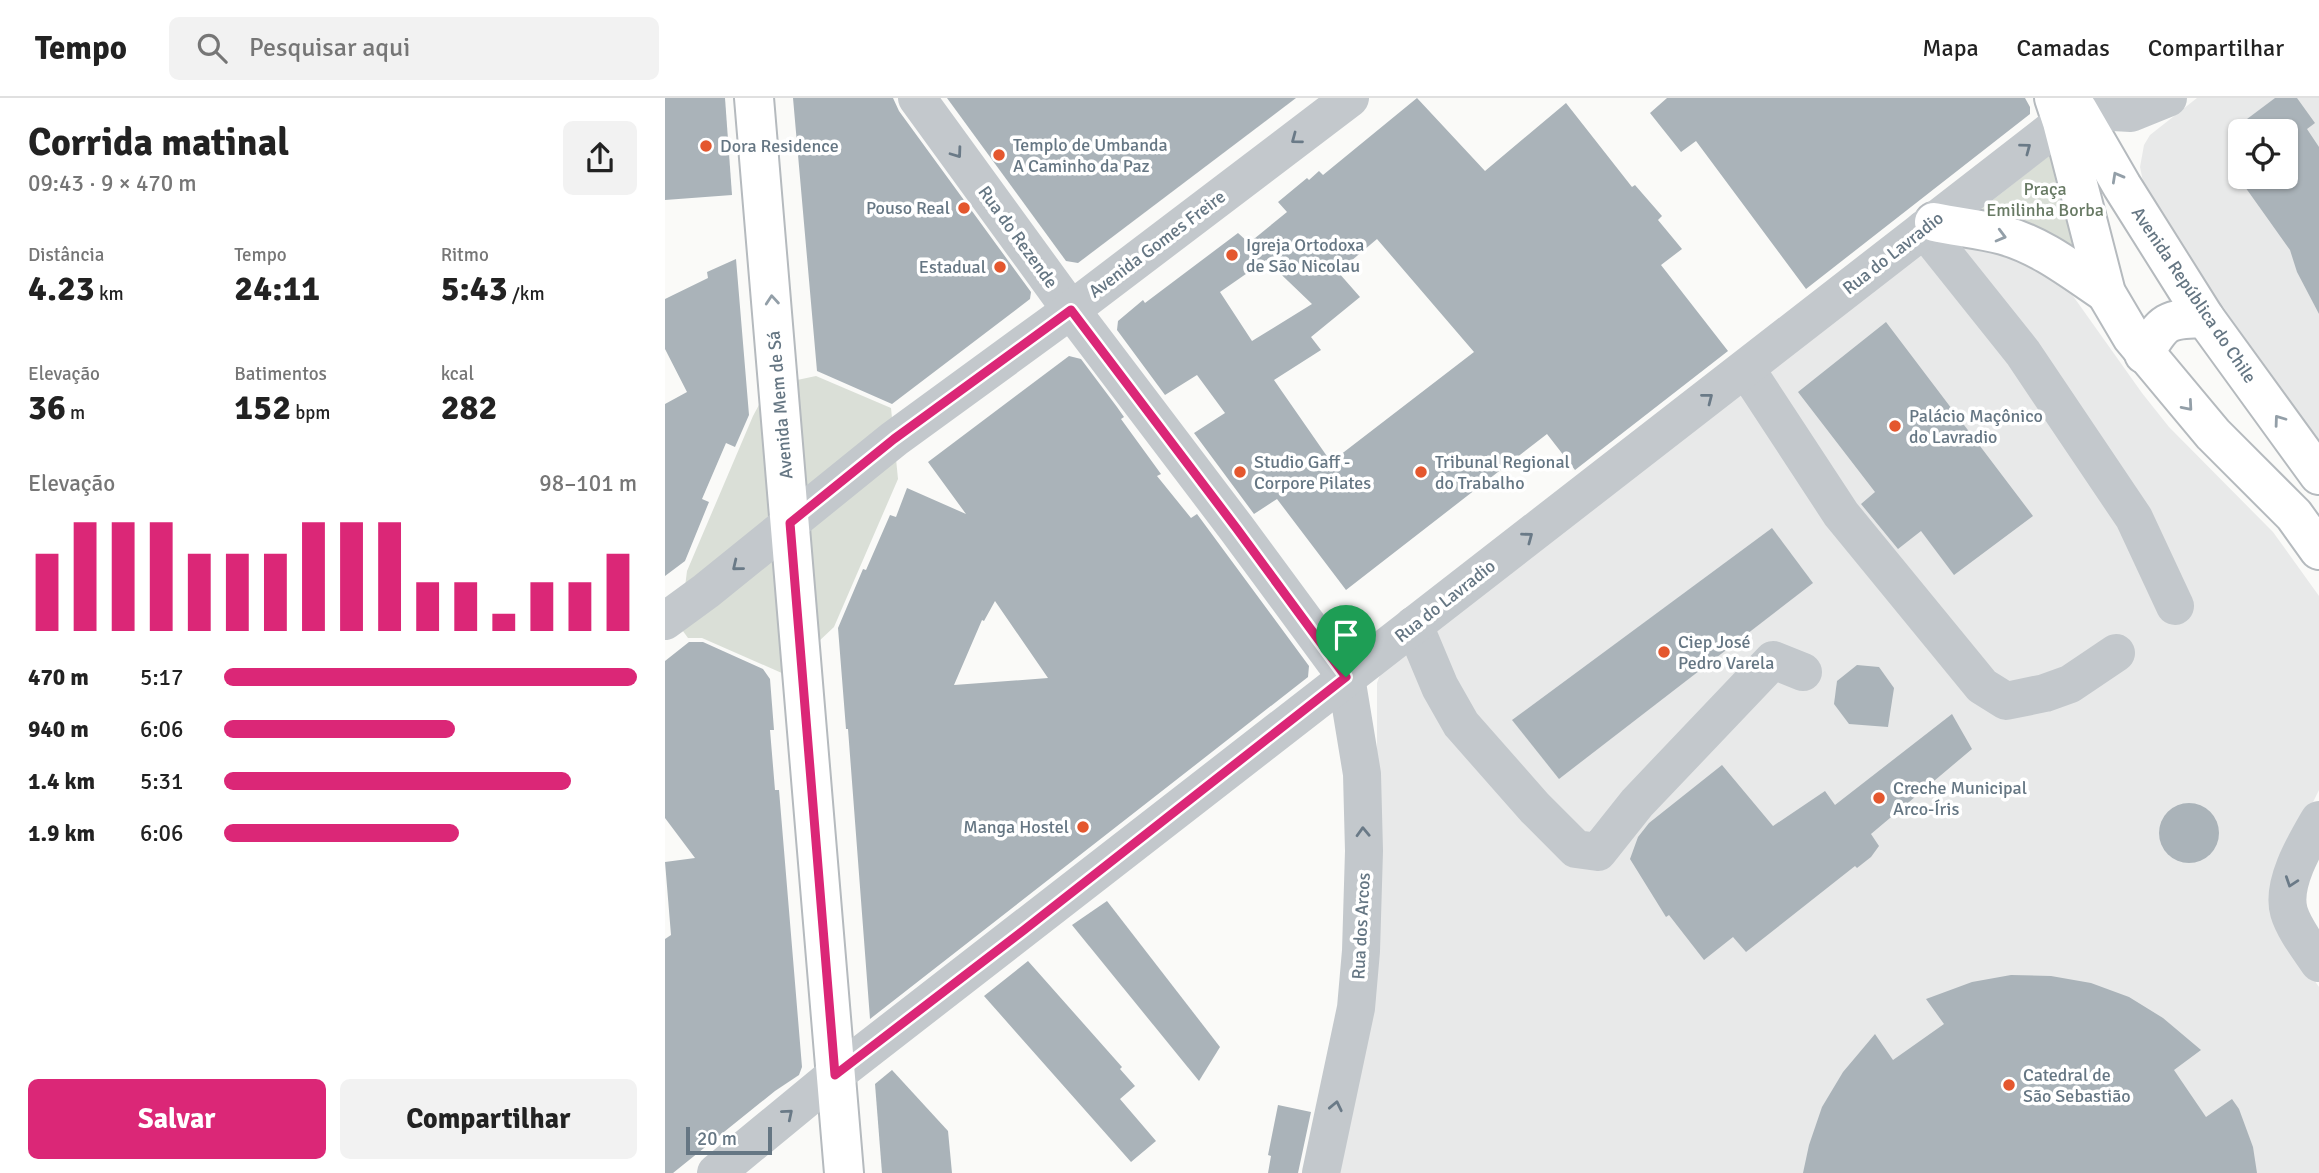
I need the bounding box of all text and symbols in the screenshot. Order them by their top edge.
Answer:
search box [169,17,659,80]
text: Tempo [35,28,127,69]
icon: search [193,29,231,67]
text: Pesquisar aqui [249,32,410,64]
text: Mapa [1922,33,1979,63]
text: Camadas [2017,33,2110,63]
text: Compartilhar [2148,33,2284,63]
text: Corrida matinal [28,119,289,166]
map controls [2228,119,2298,189]
button: locate [2228,119,2298,189]
button: share [563,121,637,195]
one-way arrow [1291,131,1303,144]
place label: Templo de Umbanda A Caminho da Paz [1013,134,1168,177]
place label: Dora Residence [720,135,839,157]
marker: Dora Residence [698,138,714,154]
one-way arrow [2018,144,2031,157]
one-way arrow [949,145,961,158]
marker: Templo de Umbanda A Caminho da Paz [991,147,1007,163]
text: 09:43 · 9 × 470 m [28,169,197,198]
one-way arrow [2112,172,2125,184]
park label: Praça Emilinha Borba [1986,178,2104,221]
street label: Rua do Rezende [974,182,1062,292]
street label: Avenida Gomes Freire [1084,185,1230,303]
place label: Pouso Real [866,197,950,219]
marker: Pouso Real [956,200,972,216]
street label: Avenida República do Chile [2127,203,2261,387]
street label: Rua do Lavradio [1838,207,1948,299]
one-way arrow [1995,228,2007,242]
place label: Igreja Ortodoxa de São Nicolau [1246,234,1364,277]
text: Distância [28,243,104,267]
text: Tempo [234,243,287,267]
text: Ritmo [441,243,489,267]
marker: Igreja Ortodoxa de São Nicolau [1224,247,1240,263]
place label: Estadual [919,256,986,278]
marker: Estadual [992,259,1008,275]
text: 4.23 [28,267,95,310]
text: 24:11 [234,267,320,310]
text: 5:43 [441,267,508,310]
text: km [95,282,124,306]
text: /km [508,282,545,306]
one-way arrow [765,295,780,306]
street label: Avenida Mem de Sá [763,330,797,480]
text: Elevação [28,362,100,386]
text: Batimentos [234,362,327,386]
text: kcal [441,362,474,386]
text: 36 [28,386,66,429]
text: 152 [234,386,291,429]
text: 282 [441,386,497,429]
one-way arrow [1700,394,1713,407]
one-way arrow [2180,397,2192,410]
text: m [66,401,85,425]
text: bpm [291,401,330,425]
place label: Palácio Maçônico do Lavradio [1909,405,2043,448]
one-way arrow [2275,415,2287,428]
marker: Palácio Maçônico do Lavradio [1887,418,1903,434]
place label: Studio Gaff - Corpore Pilates [1254,451,1371,494]
place label: Tribunal Regional do Trabalho [1435,451,1570,494]
marker: Studio Gaff - Corpore Pilates [1232,464,1248,480]
marker: Tribunal Regional do Trabalho [1413,464,1429,480]
text: Elevação [28,469,115,498]
text: 98–101 m [539,469,637,498]
one-way arrow [1520,532,1533,545]
street label: Rua do Lavradio [1390,555,1500,647]
one-way arrow [732,557,744,570]
pin [1316,605,1376,677]
icon: arrive [1327,616,1365,654]
place label: Ciep José Pedro Varela [1678,631,1774,674]
marker: Ciep José Pedro Varela [1656,644,1672,660]
text: 470 m [28,663,89,692]
text: 5:17 [140,663,183,692]
text: 940 m [28,715,89,744]
text: 6:06 [140,715,183,744]
text: 1.4 km [28,767,95,796]
text: 5:31 [140,767,183,796]
place label: Creche Municipal Arco-Íris [1893,777,2027,820]
marker: Creche Municipal Arco-Íris [1871,790,1887,806]
place label: Manga Hostel [963,816,1069,838]
text: 1.9 km [28,819,95,848]
text: 6:06 [140,819,183,848]
marker: Manga Hostel [1075,819,1091,835]
one-way arrow [1356,827,1371,838]
street label: Rua dos Arcos [1347,872,1375,980]
one-way arrow [2285,876,2299,888]
place label: Catedral de São Sebastião [2023,1064,2131,1107]
marker: Catedral de São Sebastião [2001,1077,2017,1093]
button: Salvar [28,1079,326,1159]
button: Compartilhar [340,1079,637,1159]
one-way arrow [1327,1100,1342,1112]
one-way arrow [780,1110,793,1122]
scale bar [686,1124,772,1156]
text: 20 m [697,1127,737,1151]

